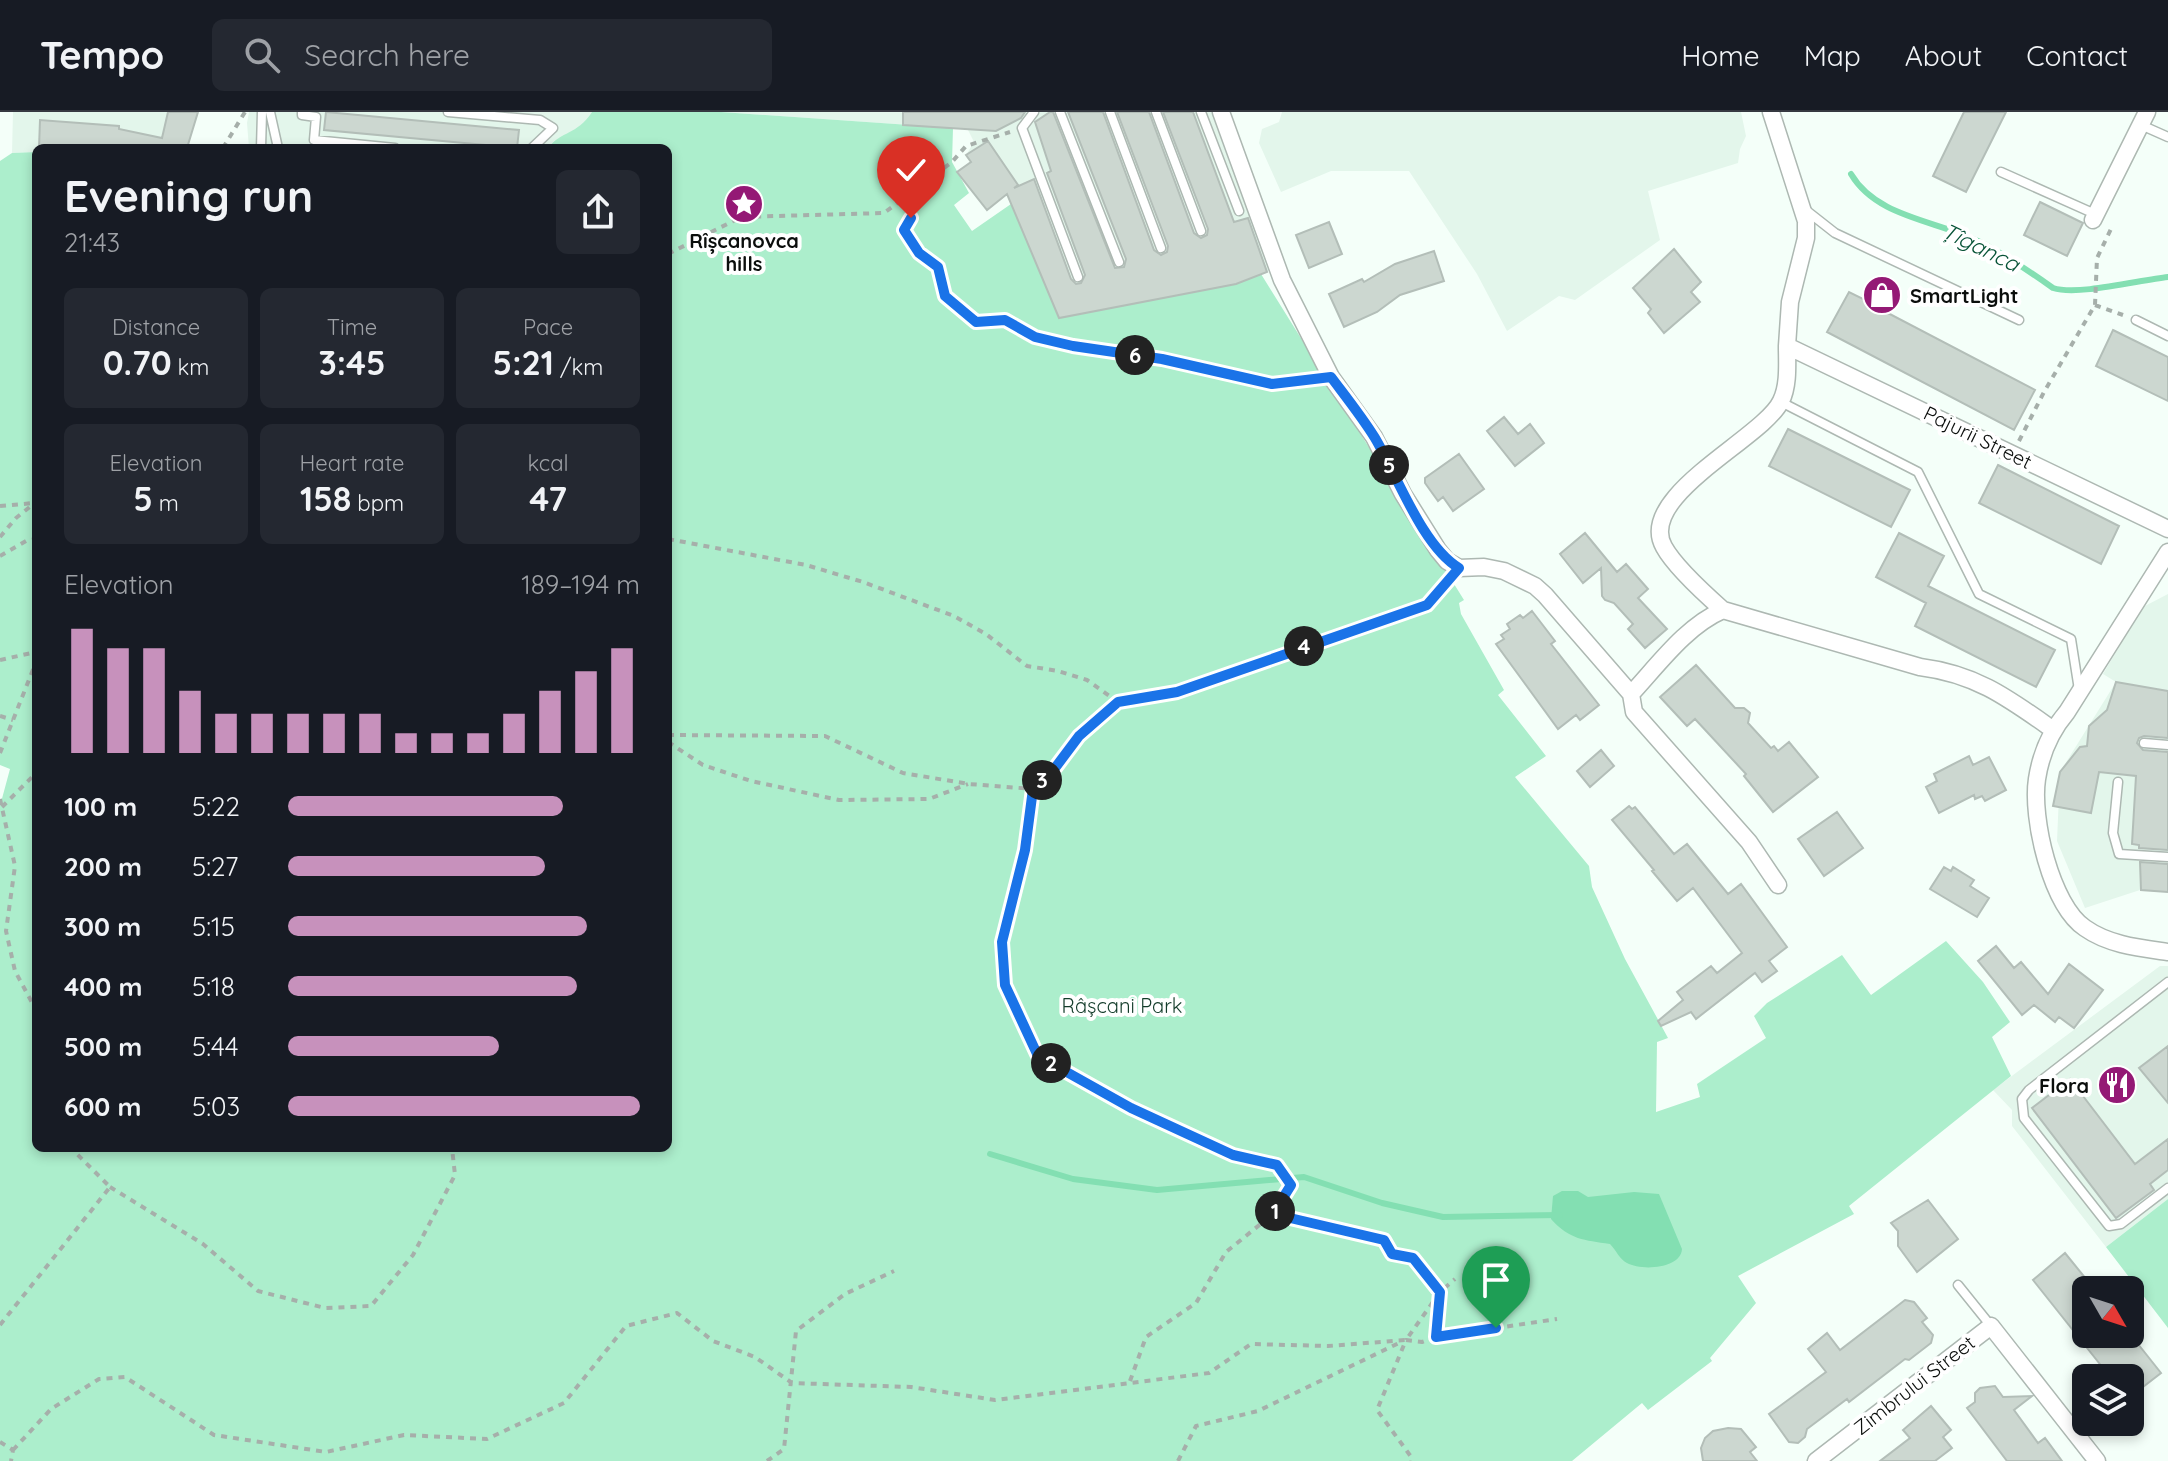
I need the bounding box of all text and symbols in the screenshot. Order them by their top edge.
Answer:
search box [212,19,772,91]
text: Tempo [40,31,164,79]
icon: search [240,33,284,77]
text: Search here [304,36,470,74]
text: Home [1681,38,1760,73]
text: Map [1804,38,1861,73]
text: About [1905,38,1982,73]
text: Contact [2026,38,2128,73]
pin [877,136,945,218]
icon: check [889,148,933,192]
text: Evening run [64,168,313,223]
button: share [556,170,640,254]
place icon: Rîșcanovca hills [723,183,765,225]
water label: Țîganca [1938,216,2026,278]
text: 21:43 [64,226,120,259]
place label: Rîșcanovca hills [689,228,799,276]
shop icon: SmartLight [1861,274,1903,316]
place label: SmartLight [1910,283,2018,308]
text: Distance [112,313,200,341]
text: Time [327,313,377,341]
text: Pace [523,313,573,341]
pin: 6 [1115,335,1155,375]
text: 0.70 [103,341,172,384]
text: 3:45 [318,341,386,384]
text: 5:21 [493,341,554,384]
text: 6 [1129,341,1141,369]
text: km [172,353,209,381]
text: /km [554,353,603,381]
street label: Pajurii Street [1920,400,2036,474]
pin: 5 [1369,445,1409,485]
text: Elevation [110,449,202,477]
text: Heart rate [300,449,404,477]
text: kcal [527,449,569,477]
text: 5 [1383,451,1395,479]
text: 5 [133,477,153,520]
text: 158 [300,477,351,520]
text: 47 [529,477,567,520]
text: m [153,489,179,517]
text: bpm [351,489,404,517]
text: Elevation [64,568,174,601]
text: 189–194 m [521,568,640,601]
pin: 4 [1284,626,1324,666]
text: 4 [1298,632,1310,660]
pin: 3 [1022,760,1062,800]
text: 3 [1036,766,1048,794]
text: 100 m [64,790,137,823]
text: 5:22 [192,790,240,823]
text: 200 m [64,850,142,883]
text: 5:27 [192,850,238,883]
text: 300 m [64,910,141,943]
text: 5:15 [192,910,235,943]
text: 400 m [64,970,142,1003]
text: 5:18 [192,970,235,1003]
park label: Râșcani Park [1061,993,1183,1018]
text: 500 m [64,1030,142,1063]
text: 5:44 [192,1030,238,1063]
pin: 2 [1031,1043,1071,1083]
text: 2 [1045,1049,1057,1077]
restaurant icon: Flora [2096,1064,2138,1106]
place label: Flora [2039,1073,2089,1098]
text: 600 m [64,1090,142,1123]
text: 5:03 [192,1090,240,1123]
pin: 1 [1255,1191,1295,1231]
text: 1 [1271,1197,1279,1225]
pin [1462,1246,1530,1328]
icon: arrive [1474,1258,1518,1302]
north arrow [2072,1276,2144,1348]
map controls [2072,1276,2144,1436]
street label: Zimbrului Street [1848,1330,1980,1440]
button: layers [2072,1364,2144,1436]

